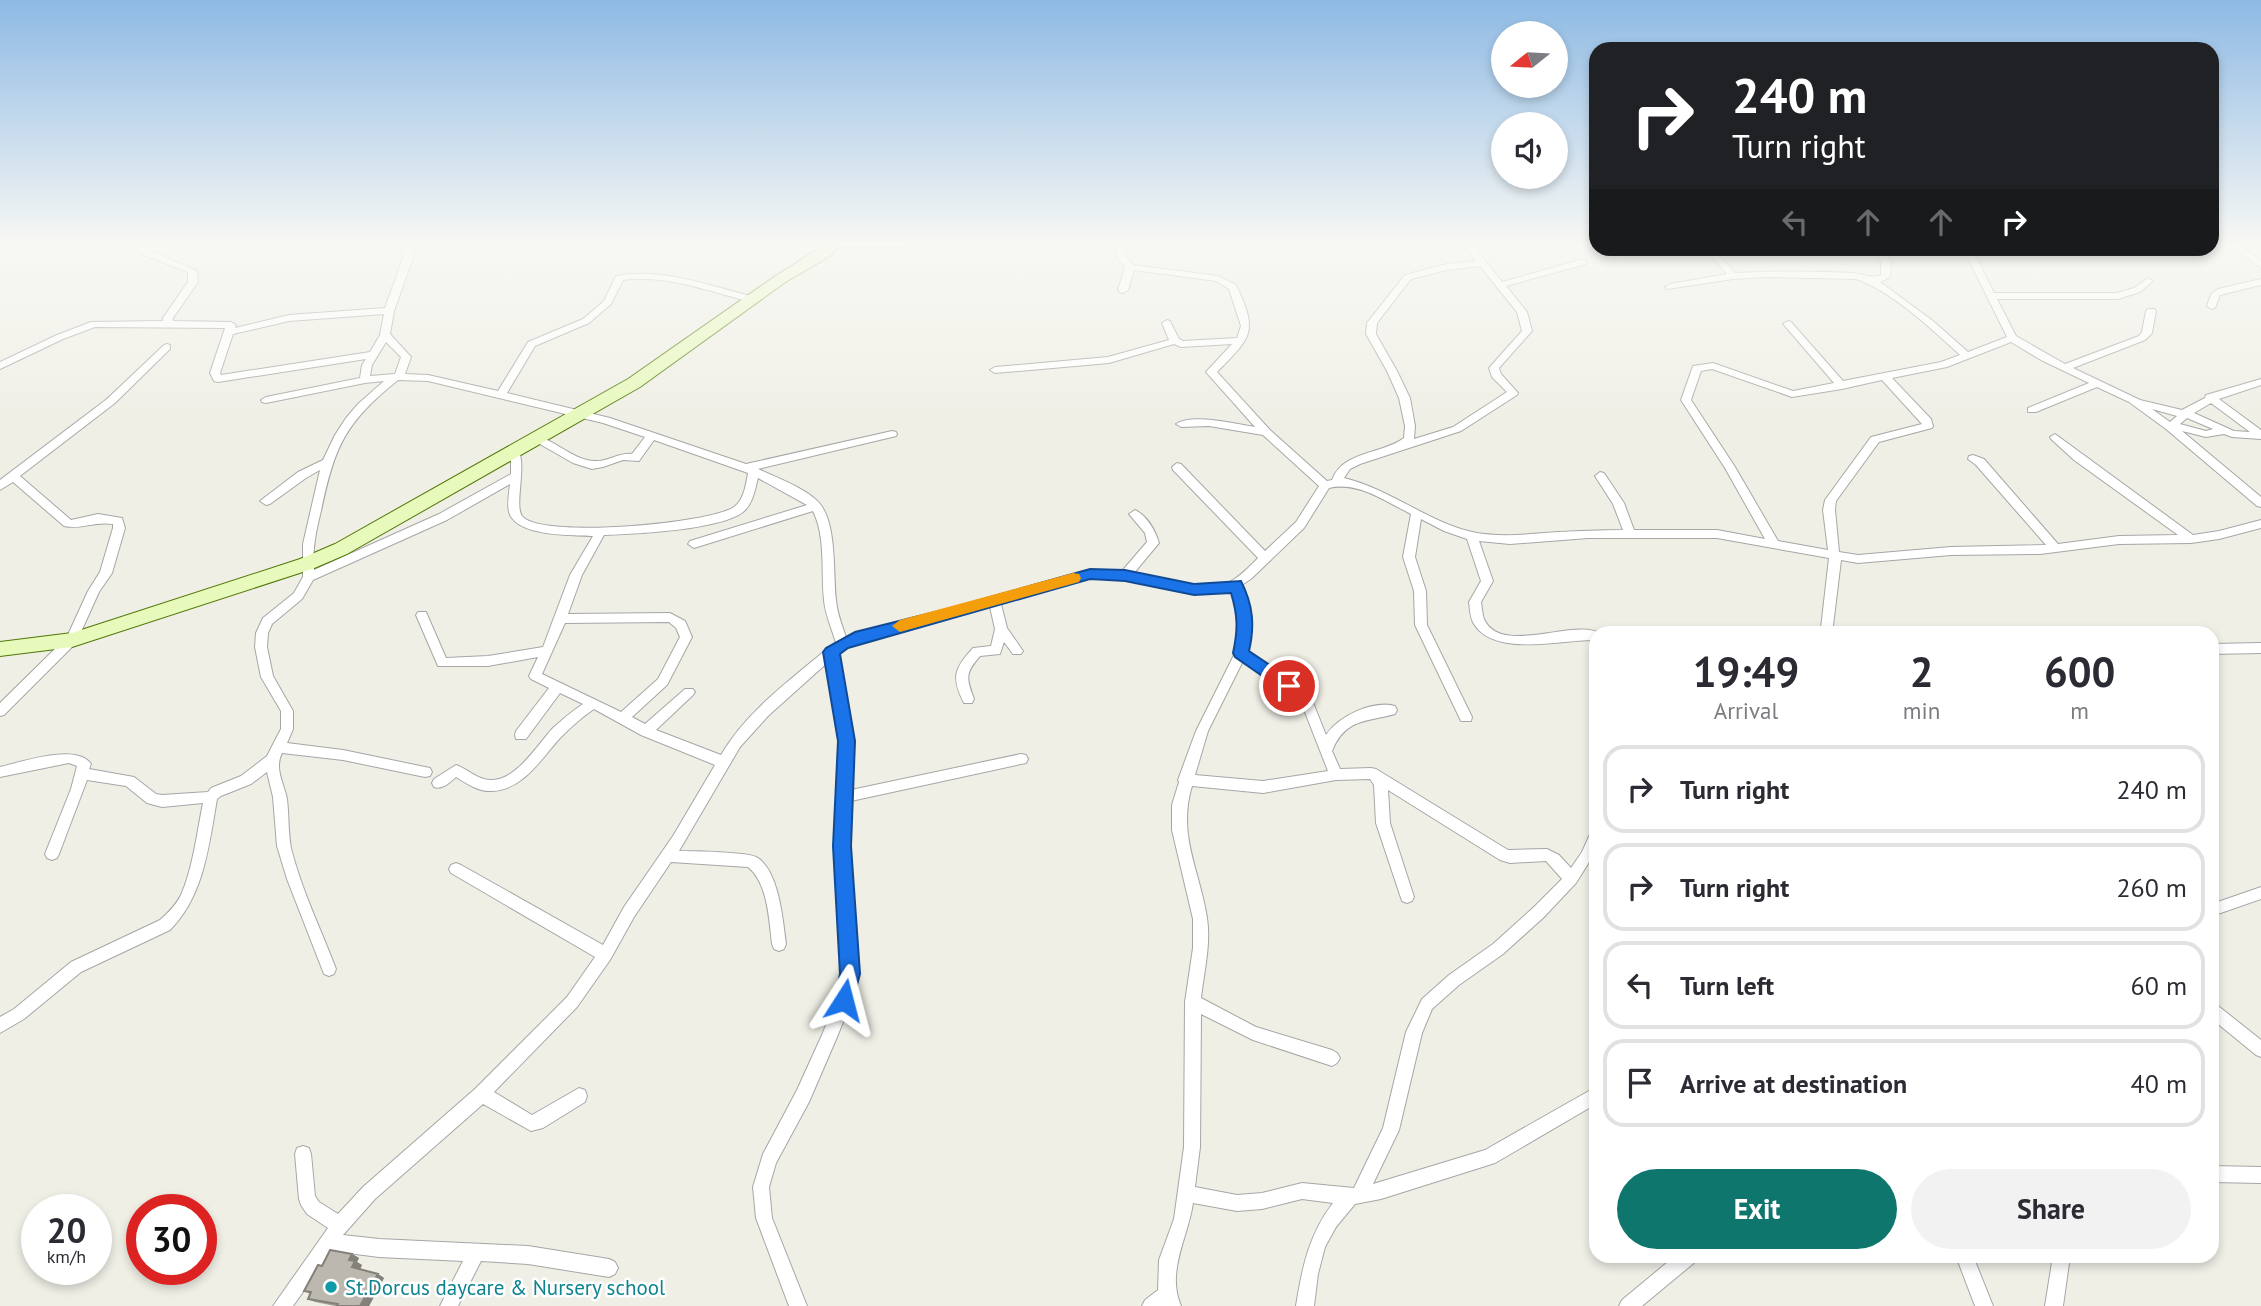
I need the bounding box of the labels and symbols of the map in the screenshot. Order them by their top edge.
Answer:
north arrow [1491,21,1568,98]
pin [1259,656,1319,716]
position arrow [807,963,881,1037]
speed limit sign: 30 [126,1194,217,1285]
place label: St.Dorcus daycare & Nursery school [345,1274,665,1301]
marker: St.Dorcus daycare & Nursery school [323,1279,339,1295]

